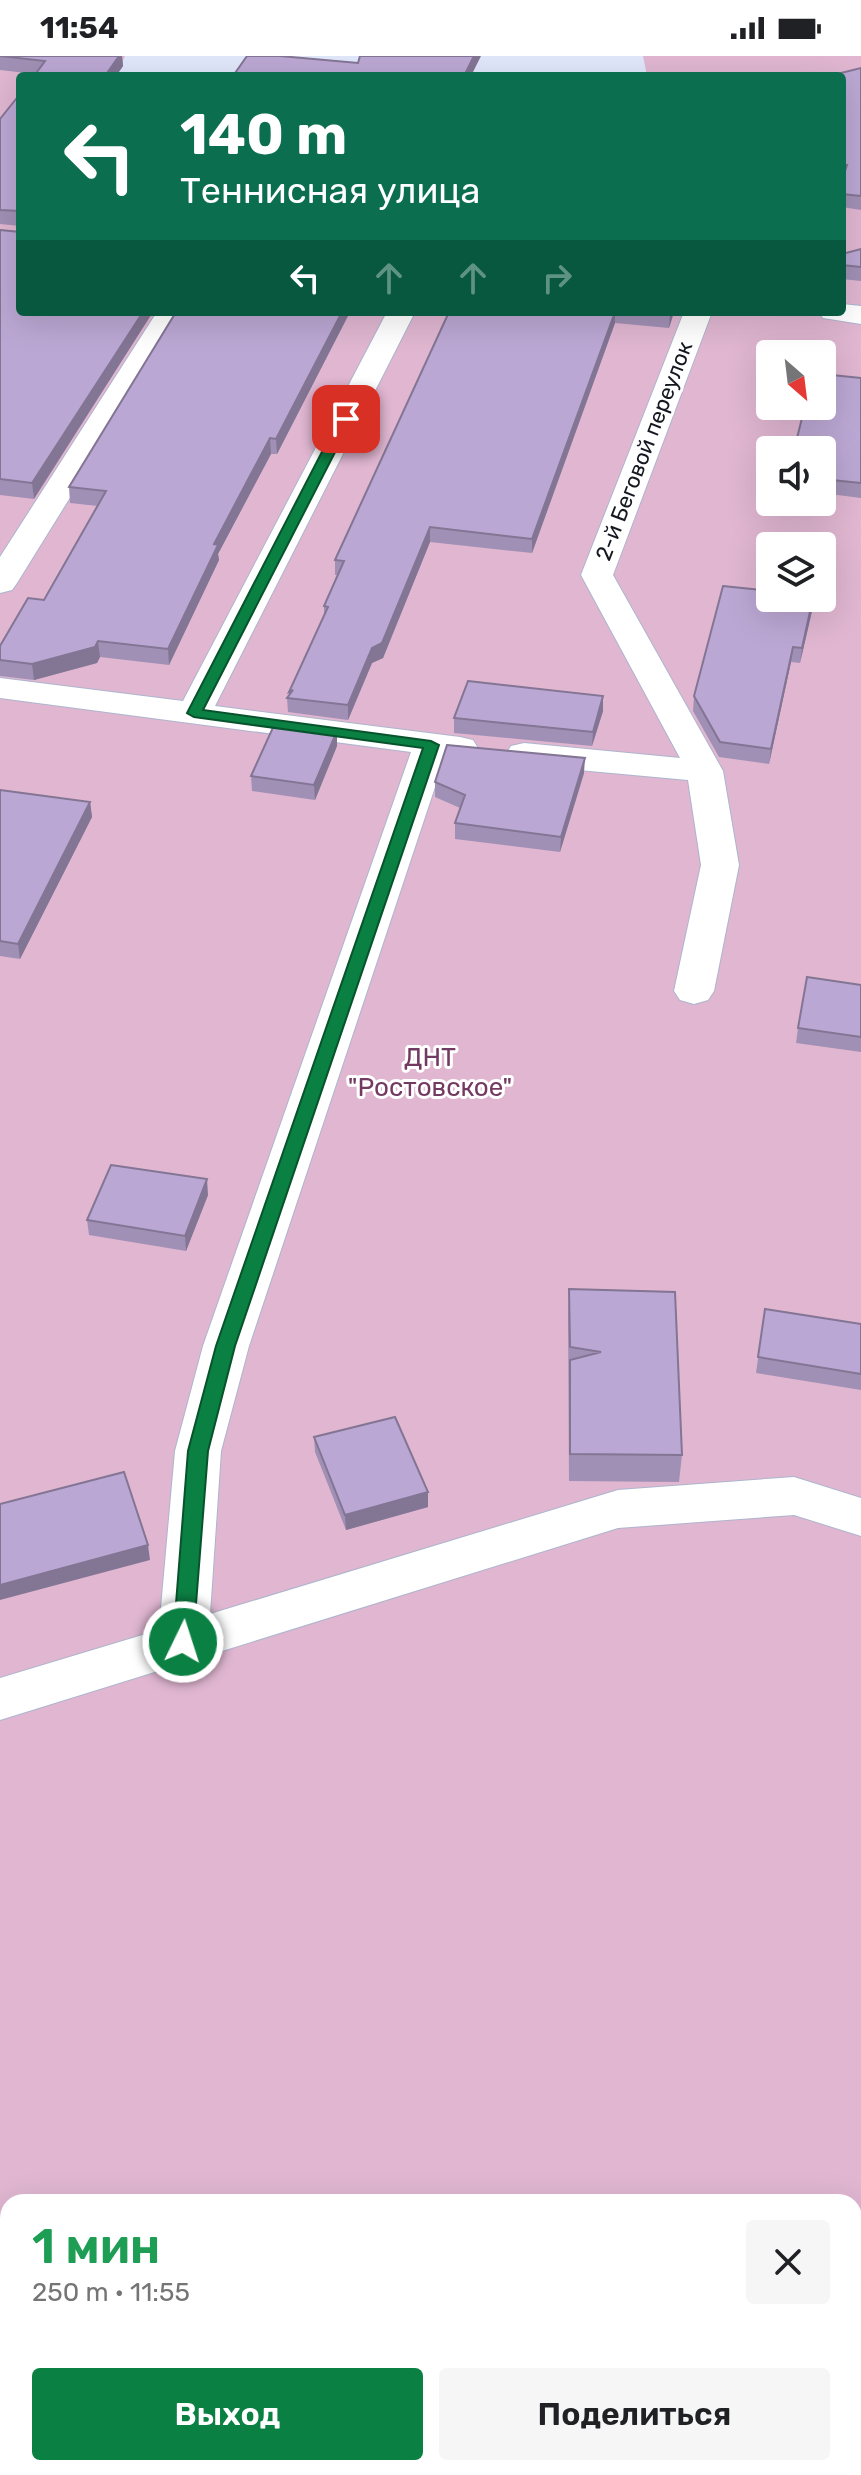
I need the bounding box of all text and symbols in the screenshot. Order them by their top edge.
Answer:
text: 11:54 [40,10,118,46]
text: 140 m [180,102,347,168]
icon: left [48,104,152,208]
text: Теннисная улица [180,169,480,212]
icon: left [283,256,327,300]
icon: ahead [367,256,411,300]
icon: ahead [451,256,495,300]
icon: right [535,256,579,300]
street label: 2-й Беговой переулок [590,337,698,564]
north arrow [756,340,836,420]
map controls [756,340,836,612]
pin [312,385,380,453]
icon: arrive [324,397,368,441]
button: sound [756,436,836,516]
button: layers [756,532,836,612]
park label: ДНТ "Ростовское" [348,1042,512,1103]
position arrow [141,1600,225,1684]
text: 1 мин [32,2218,160,2275]
button: close [746,2220,830,2304]
text: 250 m · 11:55 [32,2277,190,2308]
button: Выход [32,2368,423,2460]
button: Поделиться [439,2368,830,2460]

